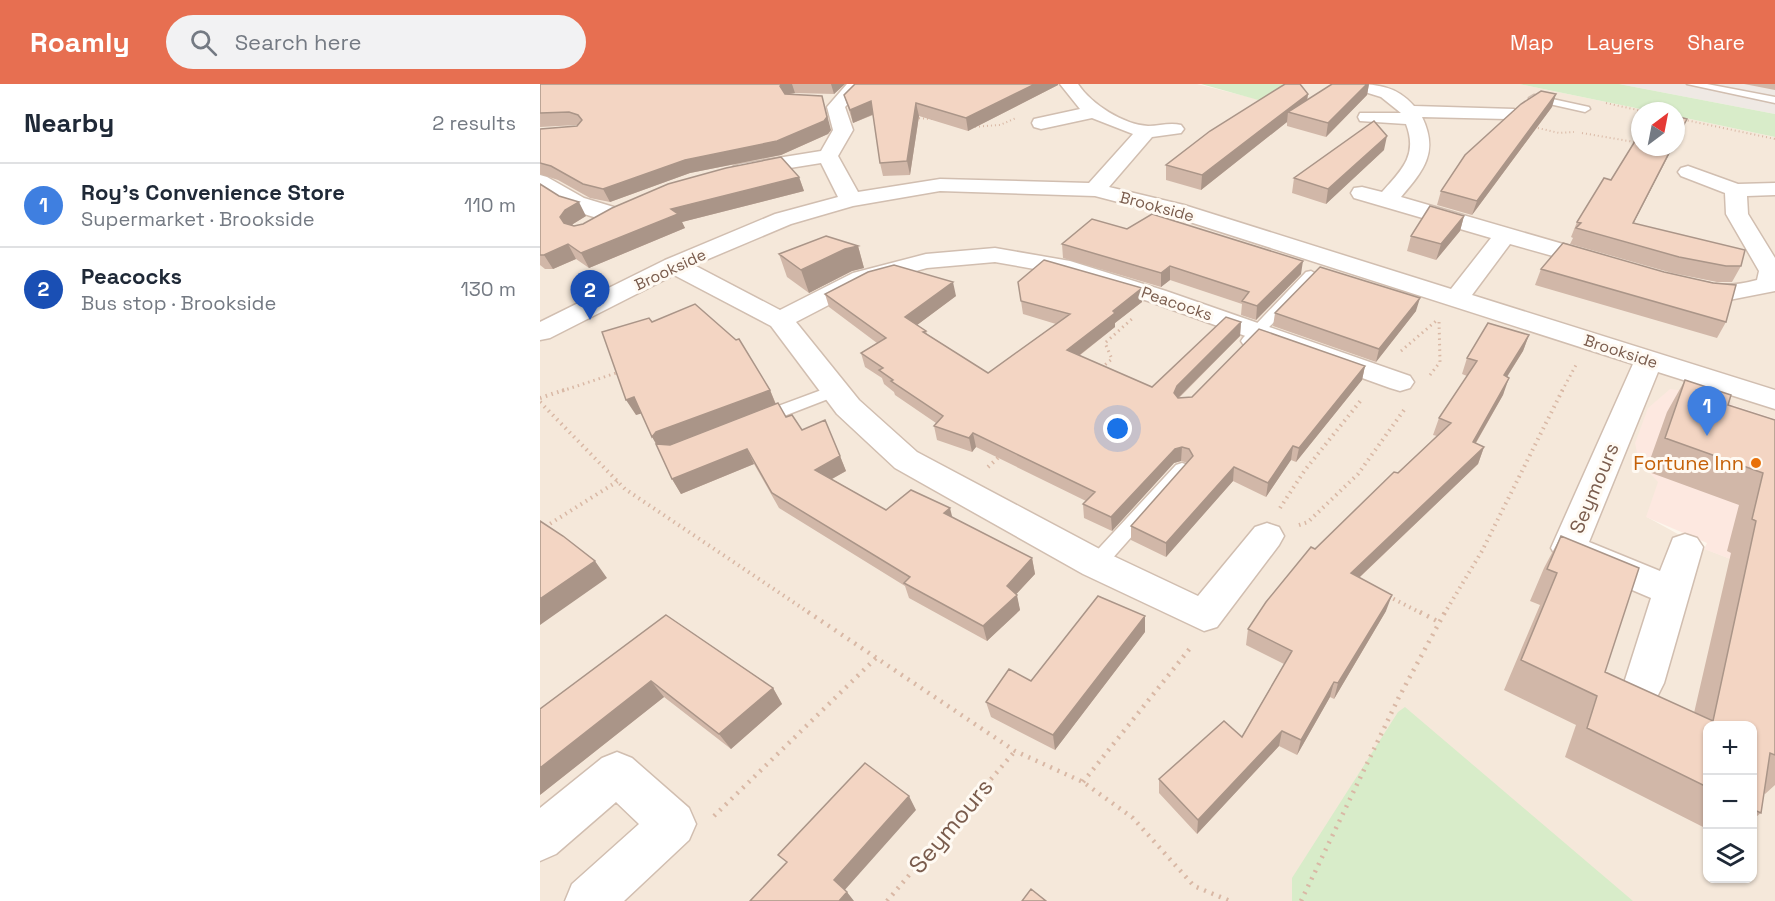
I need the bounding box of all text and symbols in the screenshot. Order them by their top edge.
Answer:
search box [166,15,586,69]
text: Roamly [30,24,130,60]
icon: search [187,26,220,59]
text: Search here [235,28,361,56]
text: Map [1510,29,1554,56]
text: Layers [1587,29,1654,56]
text: Share [1687,29,1745,56]
north arrow [1631,102,1685,156]
text: Nearby [24,106,114,140]
text: 2 results [432,110,516,136]
text: Roy's Convenience Store [81,178,345,206]
street label: Brookside [1117,186,1197,227]
text: 1 [39,192,48,218]
text: 110 m [464,192,516,218]
text: Supermarket · Brookside [81,206,315,232]
street label: Brookside [631,244,709,295]
text: Peacocks [81,262,182,290]
pin: 2 [571,270,610,320]
text: 2 [38,276,49,302]
text: 130 m [460,276,516,302]
street label: Peacocks [1139,282,1215,325]
text: Bus stop · Brookside [81,290,276,316]
street label: Brookside [1581,330,1661,373]
pin: 1 [1688,386,1726,436]
your location [1103,414,1132,443]
street label: Seymours [1563,439,1625,537]
place label: Fortune Inn [1633,450,1744,476]
marker: Fortune Inn [1749,456,1763,470]
map controls [1703,721,1757,883]
button: + [1703,721,1757,775]
street label: Seymours [902,772,1000,880]
button: − [1703,775,1757,829]
button: layers [1703,829,1757,883]

